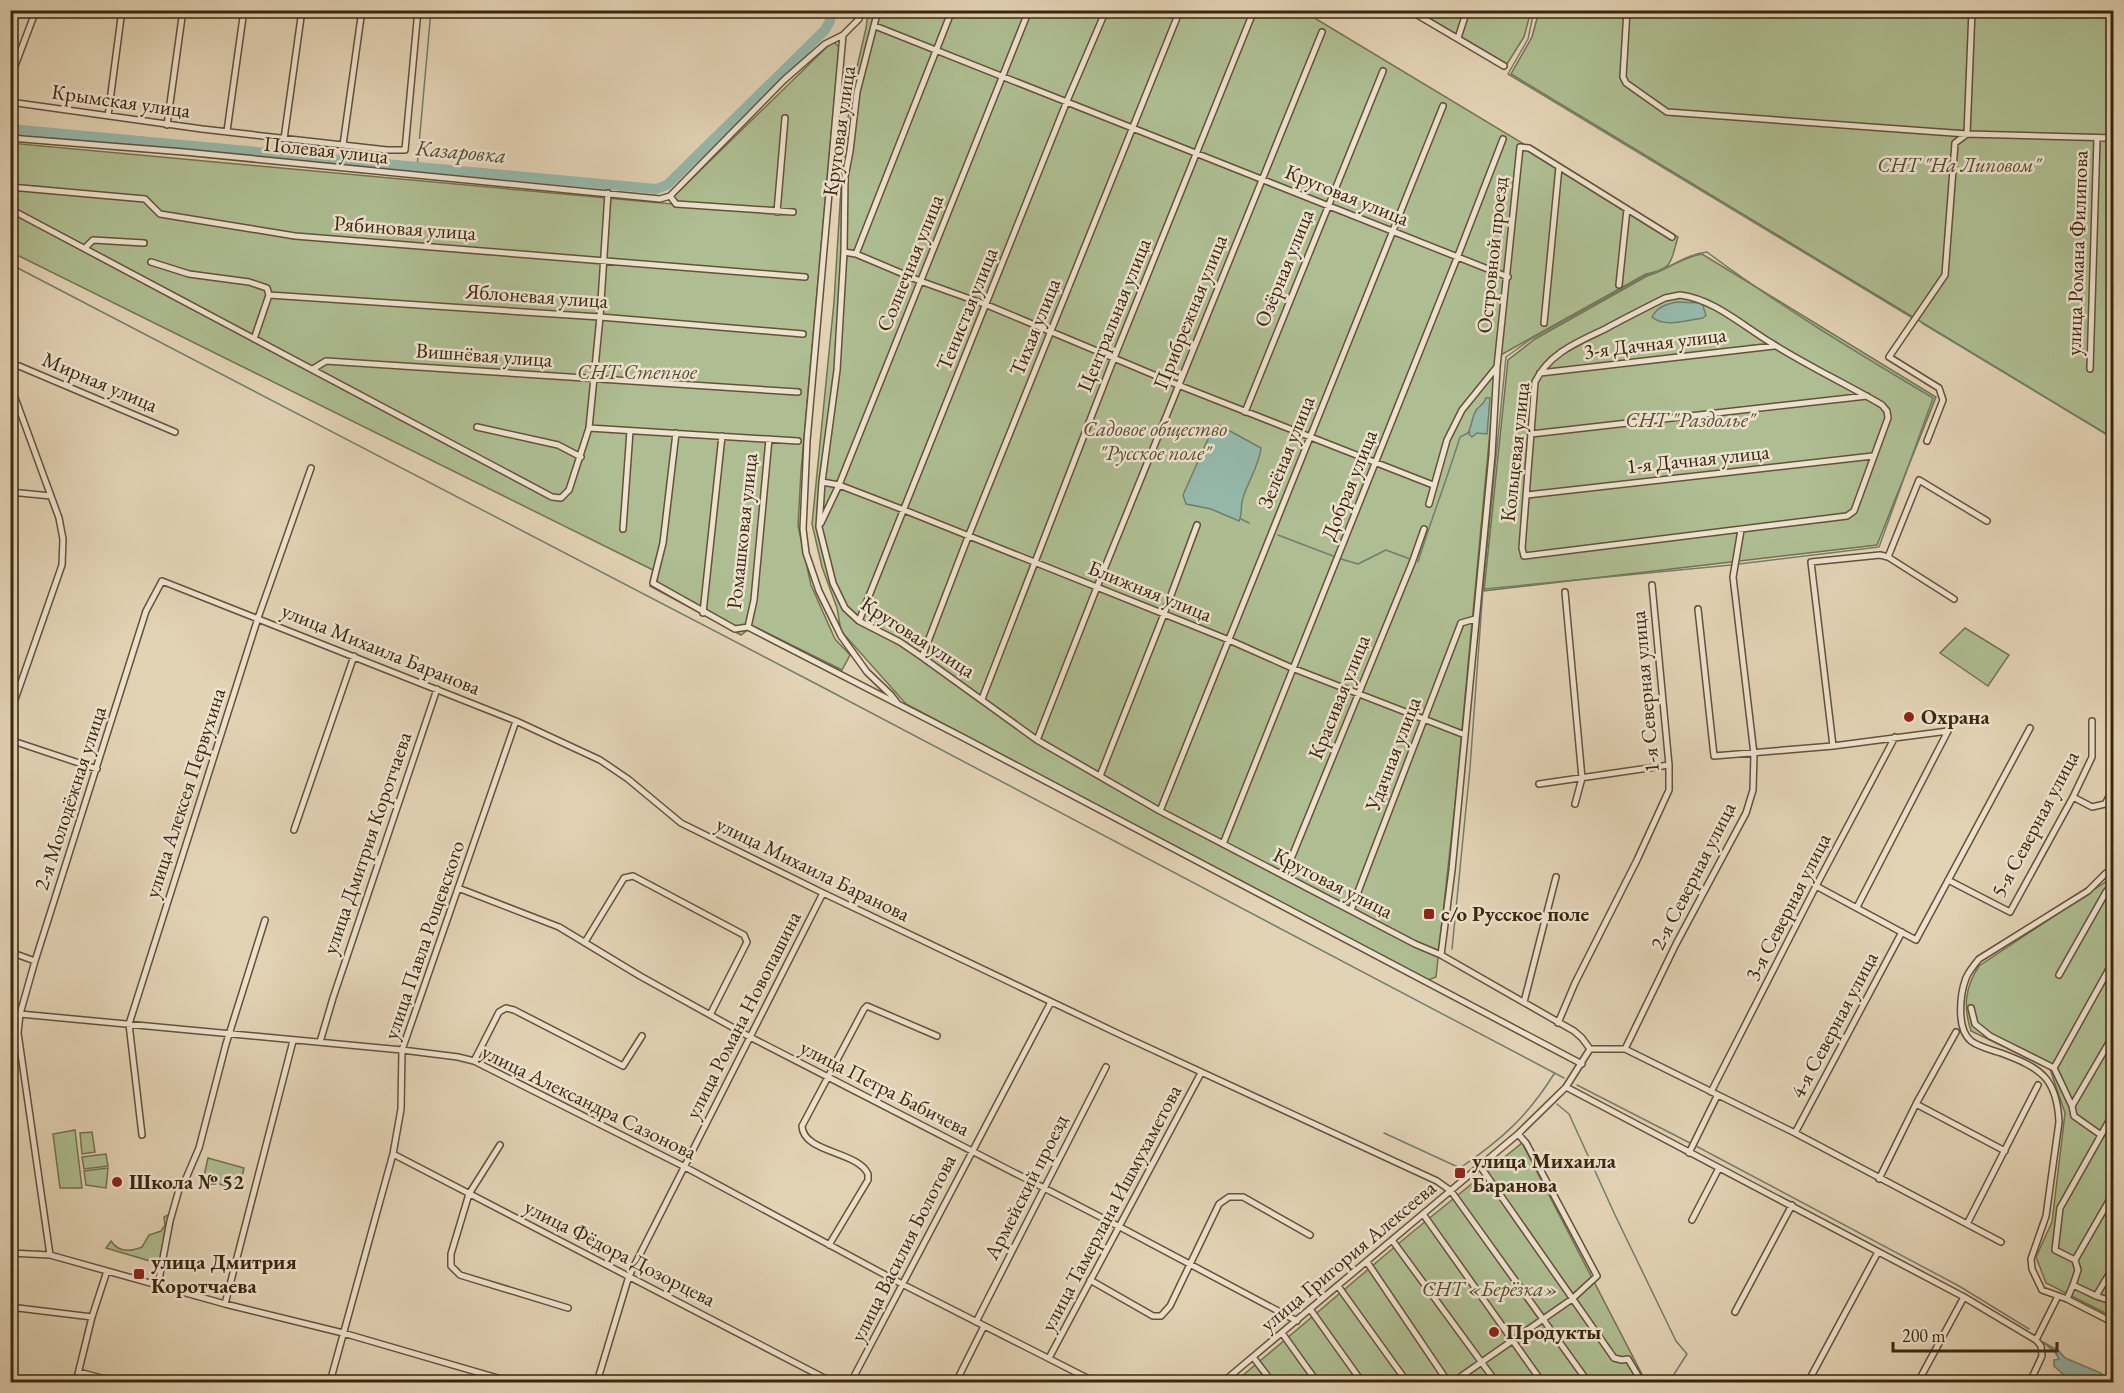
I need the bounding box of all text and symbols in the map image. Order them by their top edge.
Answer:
street label: Круговая улица [816,63,861,198]
street label: Крымская улица [50,77,193,124]
street label: Полевая улица [262,130,390,170]
water label: Казаровка [413,133,507,170]
street label: улица Романа Филипова [2059,149,2094,356]
park label: СНТ "На Липовом" [1877,151,2043,178]
street label: Круговая улица [1281,157,1414,232]
street label: Островной проезд [1470,175,1513,335]
street label: Солнечная улица [870,190,950,335]
street label: Озёрная улица [1248,204,1320,331]
street label: Рябиновая улица [333,209,478,246]
street label: Прибрежная улица [1146,230,1233,393]
street label: Центральная улица [1070,234,1157,396]
street label: Тенистая улица [930,243,1004,374]
street label: Тихая улица [1003,274,1067,380]
street label: Яблоневая улица [464,277,610,314]
street label: 3-я Дачная улица [1582,320,1728,365]
street label: Вишнёвая улица [415,336,554,373]
street label: Мирная улица [38,345,163,418]
park label: СНТ Степное [577,358,698,385]
street label: Кольцевая улица [1494,380,1535,523]
street label: Зелёная улица [1251,391,1321,512]
park label: СНТ "Раздолье" [1625,406,1757,433]
park label: Садовое общество "Русское поле" [1083,415,1227,466]
street label: Добрая улица [1314,425,1383,544]
street label: 1-я Дачная улица [1625,438,1771,479]
street label: Ромашковая улица [720,451,763,610]
street label: Ближняя улица [1084,553,1217,628]
street label: Круговая улица [856,590,981,684]
street label: улица Михаила Баранова [278,596,485,701]
street label: 1-я Северная улица [1624,609,1665,774]
street label: Красивая улица [1301,630,1376,763]
street label: улица Алексея Первухина [138,684,231,901]
street label: Удачная улица [1358,692,1427,816]
street label: 2-я Молодёжная улица [27,702,112,893]
place label: Охрана [1921,703,1990,730]
marker: Охрана [1902,710,1916,724]
street label: улица Дмитрия Коротчаева [316,727,417,958]
street label: 5-я Северная улица [1985,745,2085,902]
street label: 2-я Северная улица [1644,797,1742,954]
street label: улица Михаила Баранова [712,810,915,927]
street label: 3-я Северная улица [1739,828,1837,985]
street label: улица Павла Рощевского [377,837,470,1043]
street label: Круговая улица [1269,841,1398,925]
place label: с/о Русское поле [1441,900,1590,927]
street label: улица Романа Новопашина [678,906,807,1123]
marker: с/о Русское поле [1422,907,1436,921]
street label: 4-я Северная улица [1784,946,1884,1103]
street label: улица Петра Бабичева [796,1033,975,1142]
street label: улица Александра Сазонова [477,1038,702,1166]
street label: улица Тамерлана Ишмухаметова [1034,1079,1187,1336]
street label: Армейский проезд [977,1109,1074,1265]
place label: улица Михаила Баранова [1472,1147,1617,1198]
street label: улица Василия Болотова [844,1149,962,1346]
marker: улица Михаила Баранова [1453,1166,1467,1180]
place label: Школа № 52 [129,1168,244,1195]
street label: улица Григория Алексеева [1254,1174,1442,1337]
marker: Школа № 52 [110,1175,124,1189]
street label: улица Фёдора Дозорцева [520,1193,721,1313]
place label: улица Дмитрия Коротчаева [151,1248,297,1299]
marker: улица Дмитрия Коротчаева [132,1267,146,1281]
park label: СНТ «Берёзка» [1422,1275,1558,1302]
scale bar [1893,1315,2056,1353]
place label: Продукты [1506,1318,1601,1345]
text: 200 m [1902,1324,1946,1347]
marker: Продукты [1487,1325,1501,1339]

